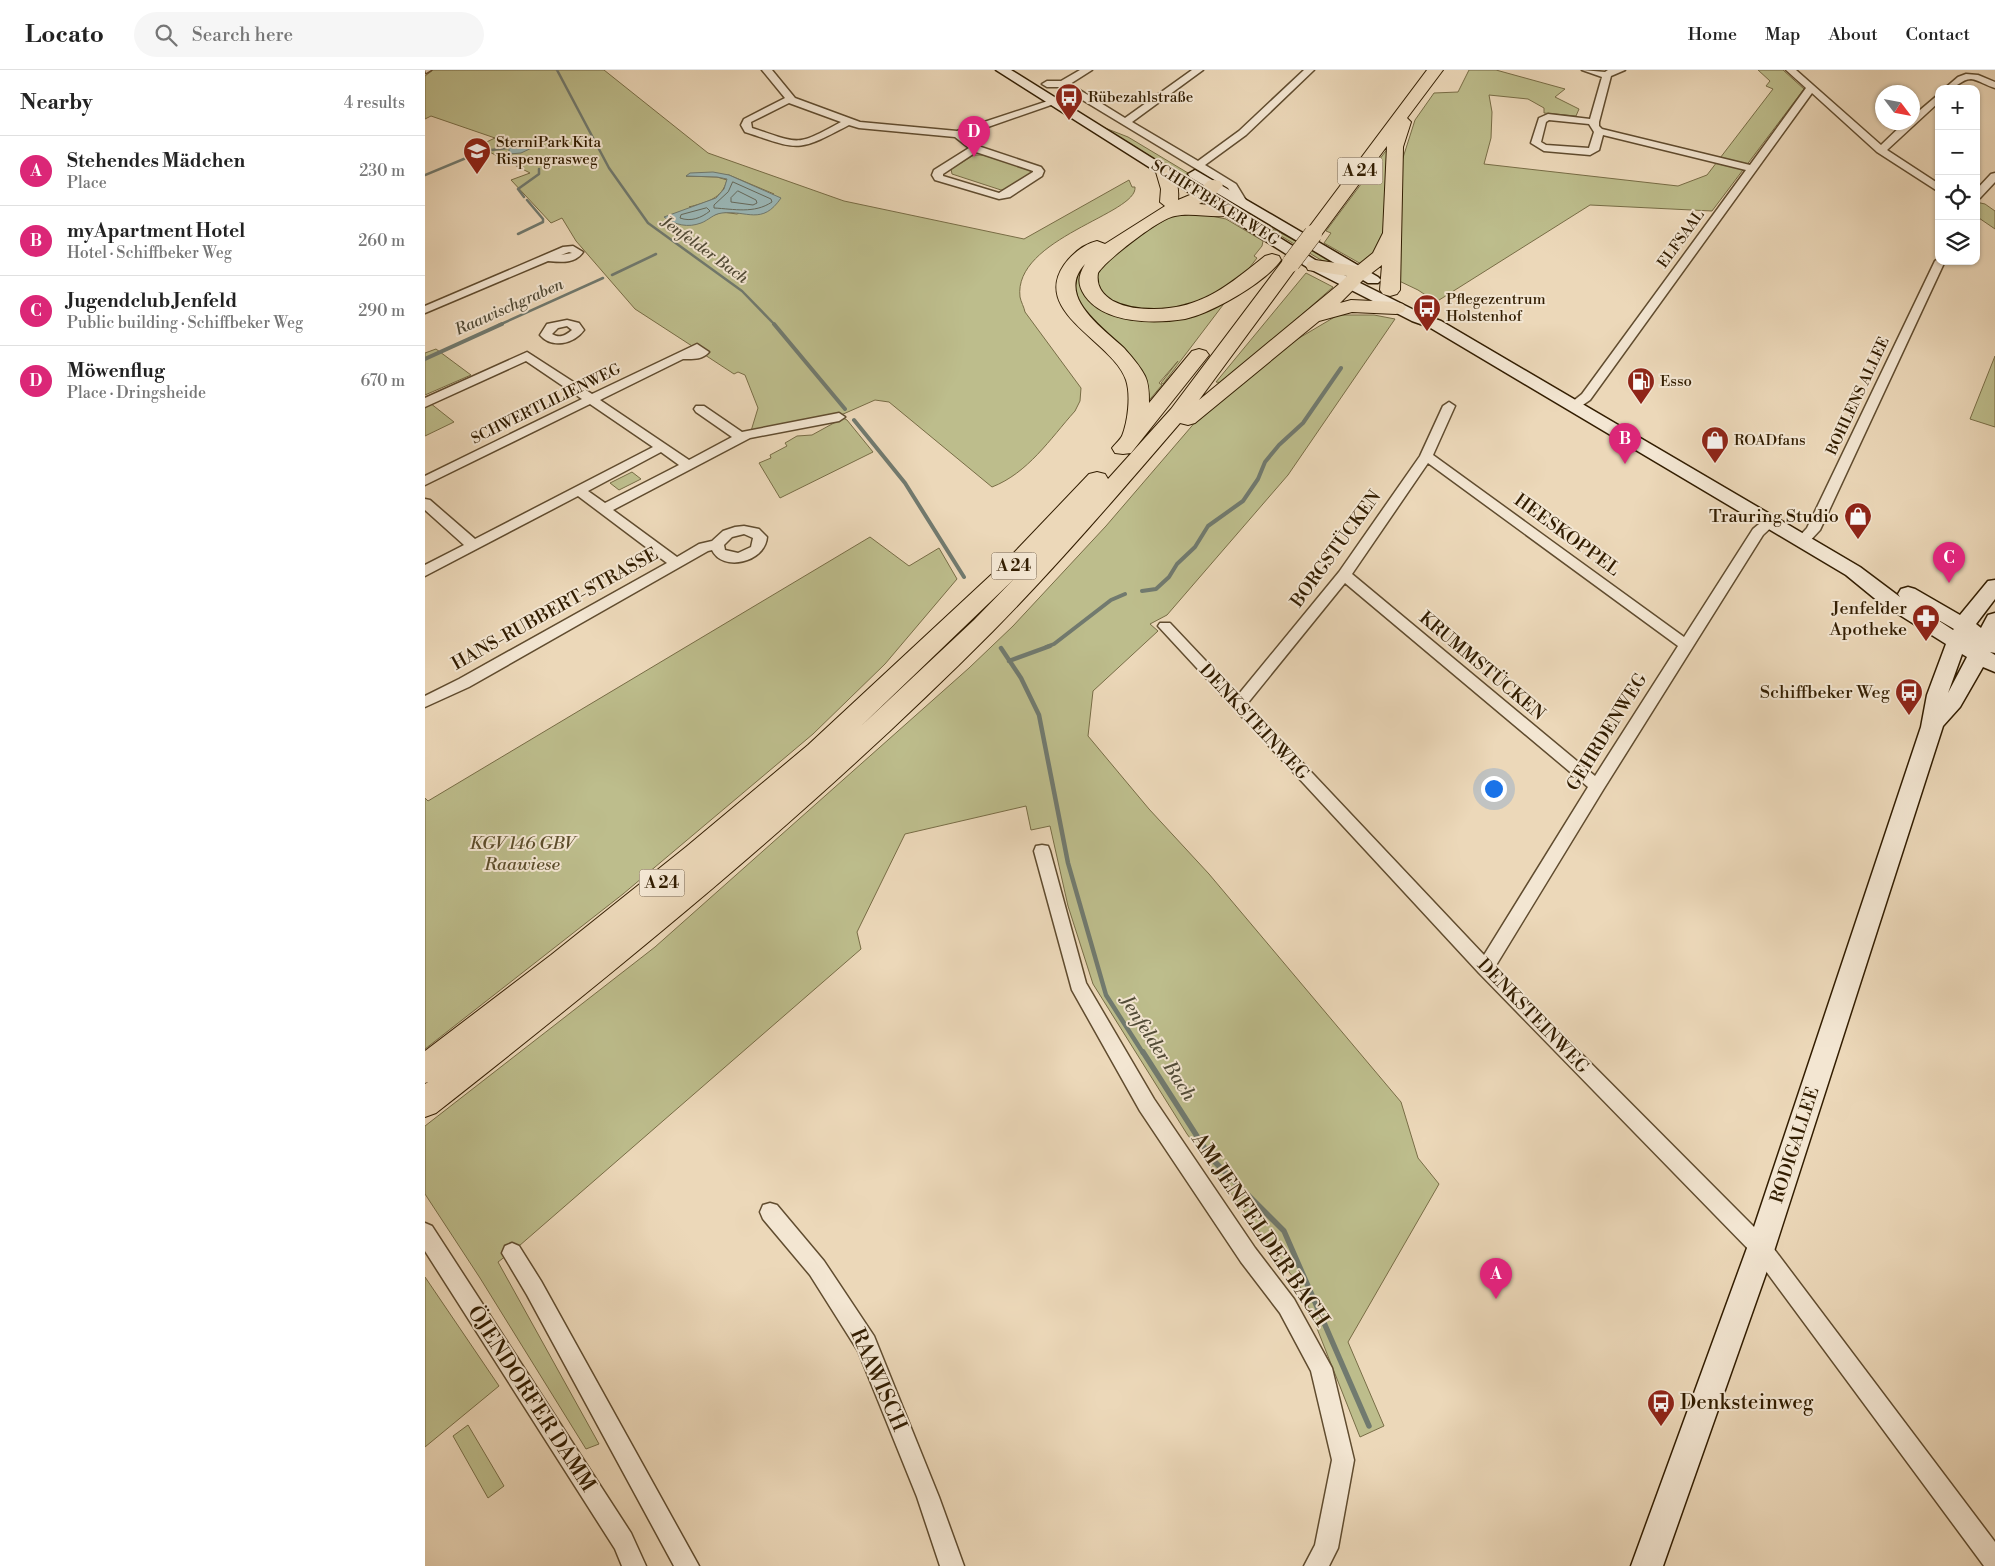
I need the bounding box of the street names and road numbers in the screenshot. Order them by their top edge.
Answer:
street label: SCHIFFBEKER WEG [1148,156,1282,250]
road number: A 24 [1337,158,1383,184]
street label: ELFSAAL [1653,206,1709,272]
street label: BOHLENS ALLEE [1822,334,1894,459]
street label: SCHWERTLILIENWEG [468,360,624,448]
street label: BORGSTÜCKEN [1285,485,1387,613]
street label: HEESKOPPEL [1510,489,1625,581]
street label: HANS-RUBBERT-STRASSE [448,543,662,675]
road number: A 24 [991,552,1037,580]
street label: KRUMMSTÜCKEN [1414,607,1550,726]
street label: DENKSTEINWEG [1194,659,1314,786]
street label: GEHRDENWEG [1562,668,1653,795]
road number: A 24 [639,870,685,896]
street label: DENKSTEINWEG [1472,954,1594,1079]
street label: RODIGALLEE [1765,1084,1825,1206]
street label: AM JENFELDER BACH [1185,1127,1335,1332]
street label: ÖJENDORFER DAMM [461,1300,603,1497]
street label: RAAWISCH [844,1324,912,1436]

